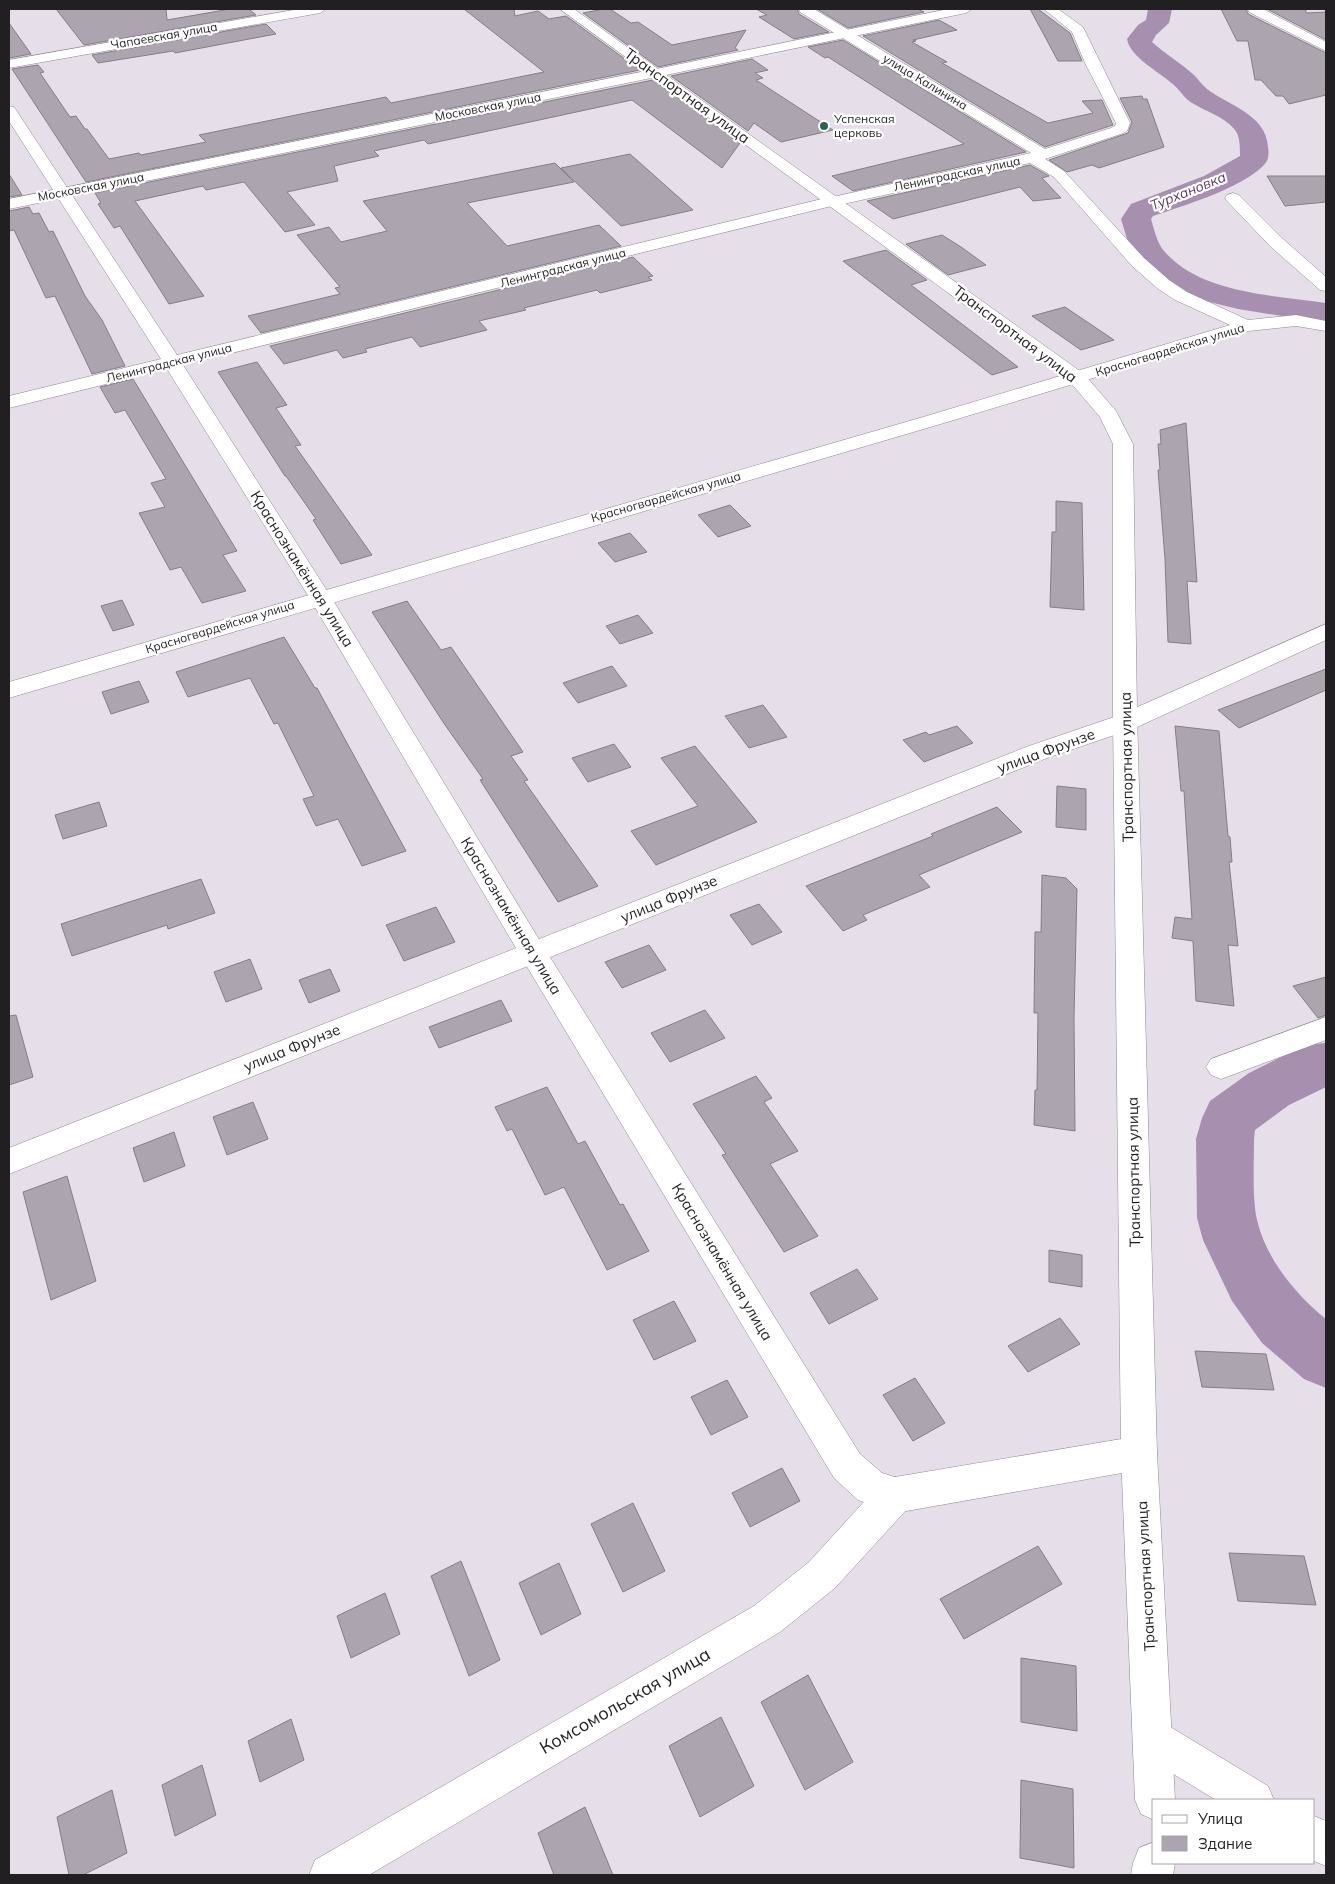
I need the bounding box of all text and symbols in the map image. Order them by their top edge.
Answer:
street label: Чапаевская улица [109,19,218,52]
street label: Транспортная улица [621,44,754,147]
street label: улица Калинина [880,50,970,113]
street label: Московская улица [433,89,542,124]
place label: Успенская церковь [833,111,895,140]
marker: Успенская церковь [818,120,830,132]
street label: Ленинградская улица [892,153,1022,194]
water label: Турхановка [1148,168,1229,214]
street label: Московская улица [36,169,145,204]
street label: Ленинградская улица [498,245,627,290]
street label: Транспортная улица [950,281,1081,386]
street label: Красногвардейская улица [1094,320,1246,379]
street label: Ленинградская улица [104,340,233,385]
street label: Красногвардейская улица [589,468,742,525]
street label: Краснознамённая улица [247,487,358,650]
street label: Красногвардейская улица [144,597,296,656]
street label: Транспортная улица [1116,692,1137,842]
street label: улица Фрунзе [994,724,1097,777]
street label: Краснознамённая улица [457,833,566,998]
street label: улица Фрунзе [618,870,720,927]
street label: улица Фрунзе [241,1019,343,1076]
street label: Транспортная улица [1123,1097,1144,1247]
street label: Краснознамённая улица [668,1179,777,1344]
street label: Транспортная улица [1132,1500,1159,1652]
street label: Комсомольская улица [535,1642,714,1759]
legend [1152,1799,1315,1864]
text: Улица [1197,1809,1243,1828]
text: Здание [1198,1834,1252,1853]

